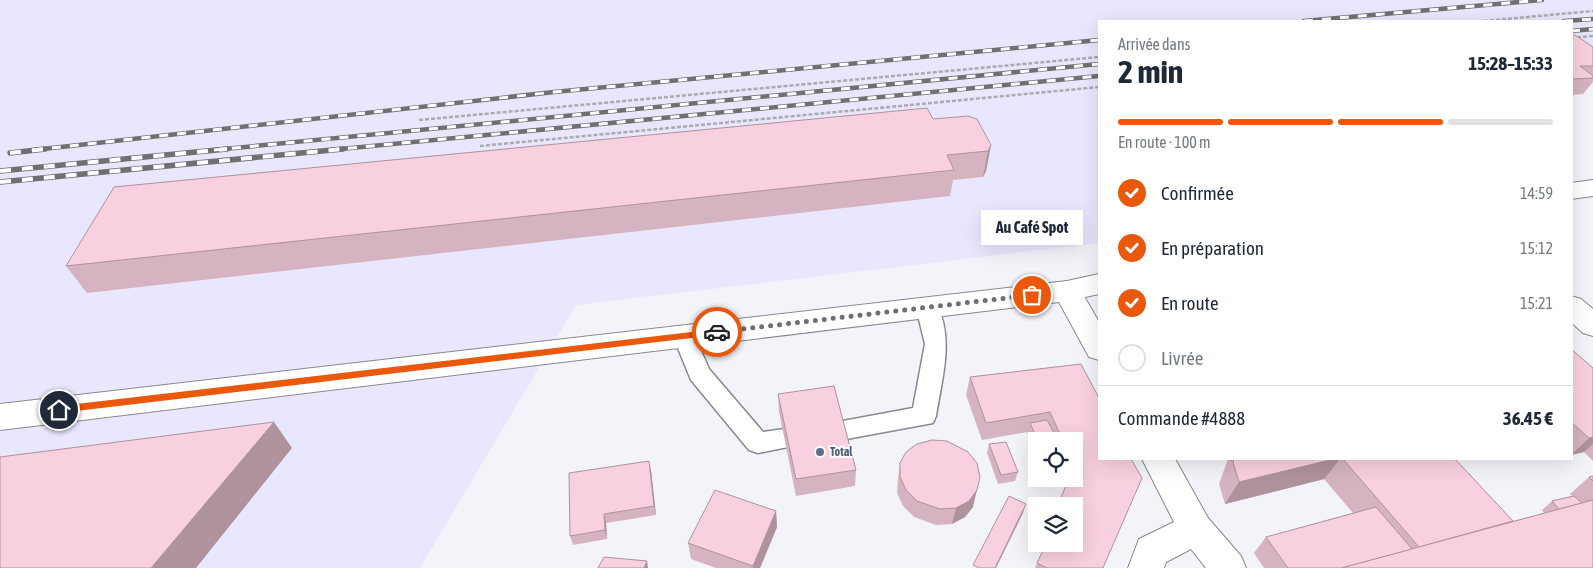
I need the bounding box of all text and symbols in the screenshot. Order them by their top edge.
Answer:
text: Arrivée dans [1118,35,1190,53]
text: 15:28–15:33 [1468,52,1553,74]
text: 2 min [1118,53,1183,90]
text: En route · 100 m [1118,133,1211,151]
icon: check [1118,179,1146,207]
text: Confirmée [1161,182,1234,204]
text: 14:59 [1520,184,1553,202]
callout: Au Café Spot [981,210,1083,245]
text: Au Café Spot [996,218,1068,236]
icon: check [1118,234,1146,262]
text: En préparation [1161,237,1264,259]
text: 15:12 [1520,239,1553,257]
pin [1011,274,1053,316]
icon: bag [1018,281,1046,309]
icon: check [1118,289,1146,317]
text: En route [1161,292,1219,314]
text: 15:21 [1520,294,1553,312]
courier [692,307,742,357]
icon: car [703,318,731,346]
text: Livrée [1161,347,1203,369]
pin [38,389,80,431]
icon: home [45,396,73,424]
text: Commande #4888 [1118,407,1245,429]
text: 36.45 € [1503,407,1553,429]
map controls [1028,432,1083,552]
button: locate [1028,432,1083,487]
place label: Total [830,445,853,459]
marker: Total [814,446,826,458]
button: layers [1028,497,1083,552]

